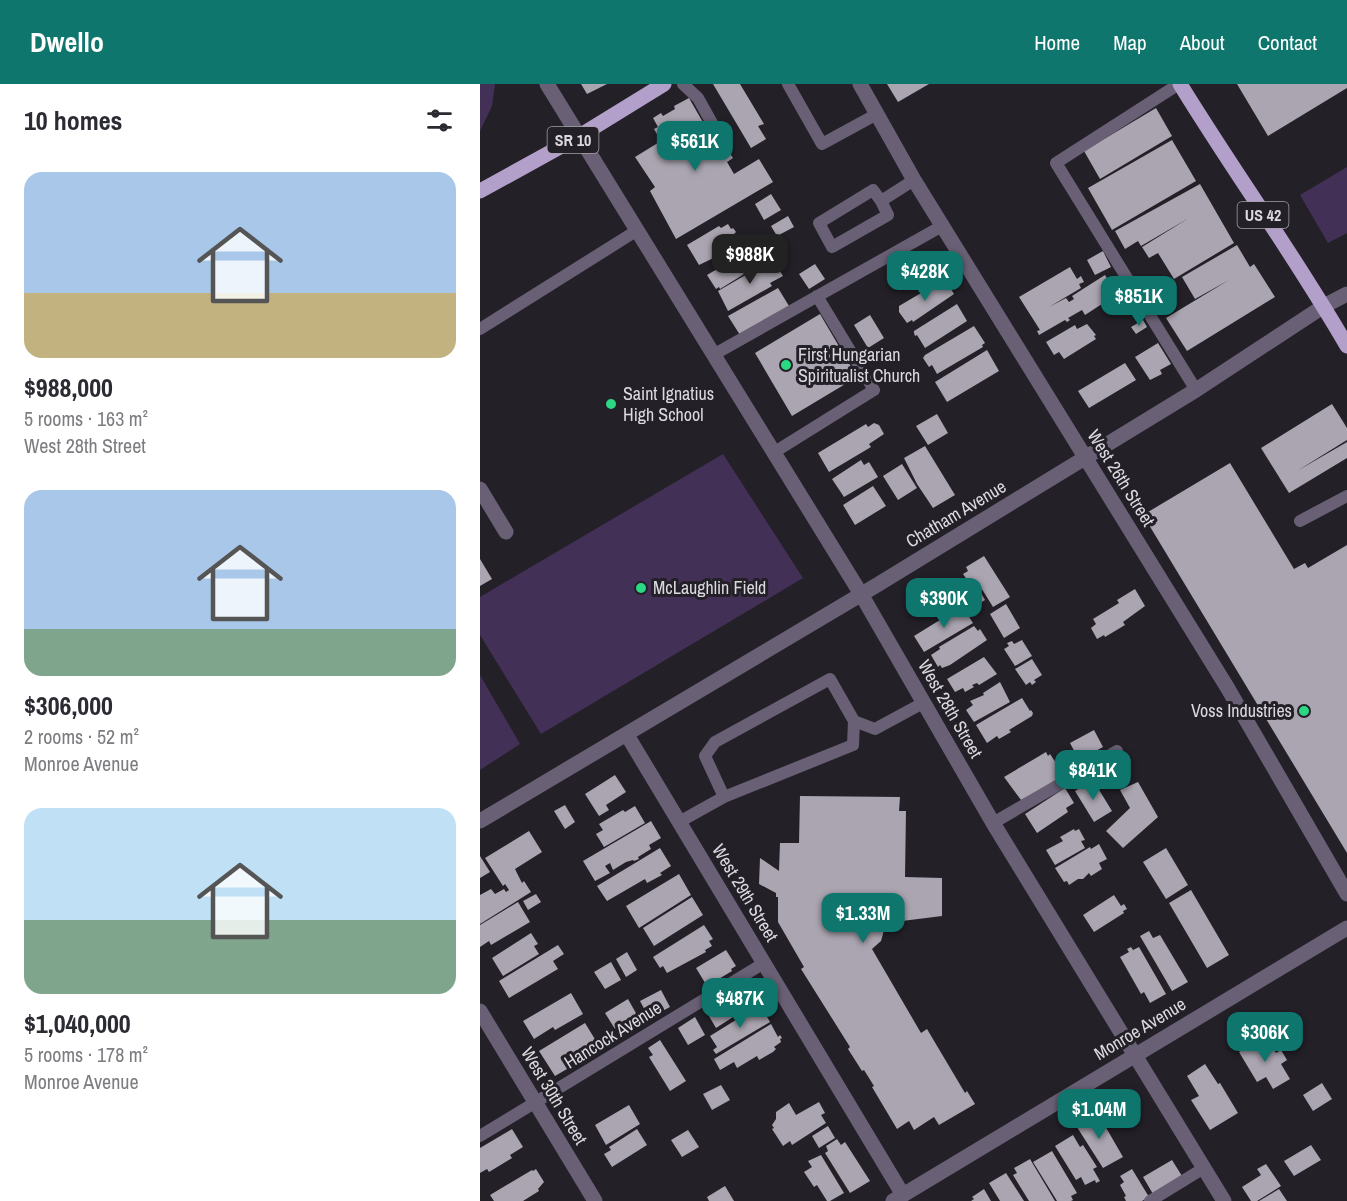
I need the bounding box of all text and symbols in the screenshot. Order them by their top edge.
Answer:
text: Dwello [30,23,104,61]
text: Home [1034,28,1080,57]
text: Map [1113,28,1147,57]
text: About [1180,28,1225,57]
text: Contact [1258,28,1317,57]
text: 10 homes [24,103,122,138]
icon: filters [423,104,456,137]
pin: $561K [653,121,737,172]
road number: SR 10 [548,127,598,153]
text: $561K [671,127,719,154]
road number: US 42 [1238,202,1288,228]
icon: home [186,211,294,319]
pin: $988K [708,234,792,285]
text: $988K [726,240,774,267]
pin: $428K [883,251,967,302]
text: $428K [901,257,949,284]
pin: $851K [1097,276,1181,327]
text: $851K [1115,282,1163,309]
place label: First Hungarian Spiritualist Church [798,342,920,388]
marker: First Hungarian Spiritualist Church [779,358,793,372]
text: $988,000 [24,370,113,405]
place label: Saint Ignatius High School [623,381,714,427]
marker: Saint Ignatius High School [604,397,618,411]
text: 5 rooms · 163 m² [24,405,148,432]
street label: West 26th Street [1082,425,1161,531]
text: West 28th Street [24,432,146,459]
street label: Chatham Avenue [901,474,1011,553]
icon: home [186,529,294,637]
place label: McLaughlin Field [653,575,766,600]
pin: $390K [902,578,986,629]
marker: McLaughlin Field [634,581,648,595]
text: $390K [920,584,968,611]
street label: West 28th Street [912,655,989,763]
text: $306,000 [24,688,113,723]
place label: Voss Industries [1191,698,1292,723]
marker: Voss Industries [1297,704,1311,718]
text: 2 rooms · 52 m² [24,723,139,750]
text: Monroe Avenue [24,750,139,777]
pin: $841K [1051,750,1135,801]
text: $841K [1069,756,1117,783]
street label: West 29th Street [706,839,784,946]
icon: home [186,847,294,955]
pin: $1.33M [814,893,912,944]
text: $1.33M [836,899,890,926]
pin: $487K [698,978,782,1029]
text: $487K [716,984,764,1011]
street label: Monroe Avenue [1089,991,1190,1066]
street label: Hancock Avenue [559,995,666,1074]
text: $1,040,000 [24,1006,131,1041]
pin: $306K [1223,1012,1307,1063]
text: $306K [1241,1018,1289,1045]
text: 5 rooms · 178 m² [24,1041,148,1068]
street label: West 30th Street [515,1042,593,1149]
text: Monroe Avenue [24,1068,139,1095]
pin: $1.04M [1050,1089,1148,1140]
text: $1.04M [1072,1095,1126,1122]

